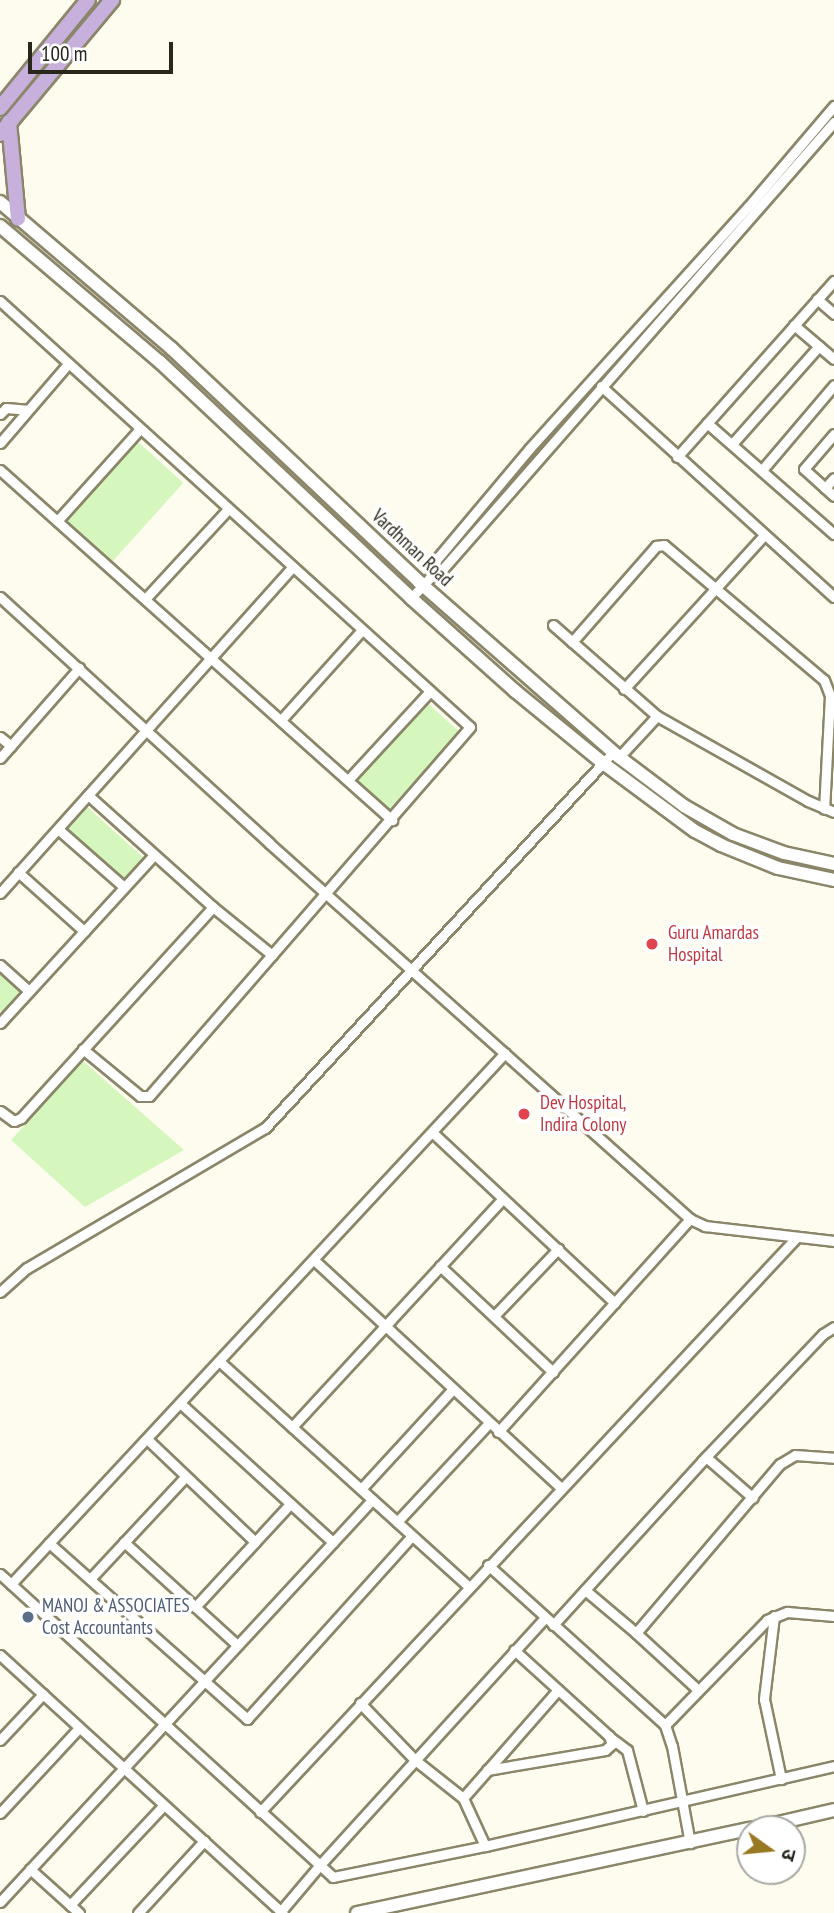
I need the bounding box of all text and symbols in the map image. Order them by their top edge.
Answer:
scale bar [32,28,177,72]
text: 100 m [41,40,87,67]
street label: Vardhman Road [367,505,457,591]
place label: Guru Amardas Hospital [668,922,759,966]
marker: Guru Amardas Hospital [642,934,662,954]
place label: Dev Hospital, Indira Colony [540,1092,627,1136]
marker: Dev Hospital, Indira Colony [514,1104,534,1124]
place label: MANOJ & ASSOCIATES Cost Accountants [42,1595,190,1639]
marker: MANOJ & ASSOCIATES Cost Accountants [20,1609,36,1625]
north arrow [736,1815,806,1885]
text: उ [776,1846,802,1863]

